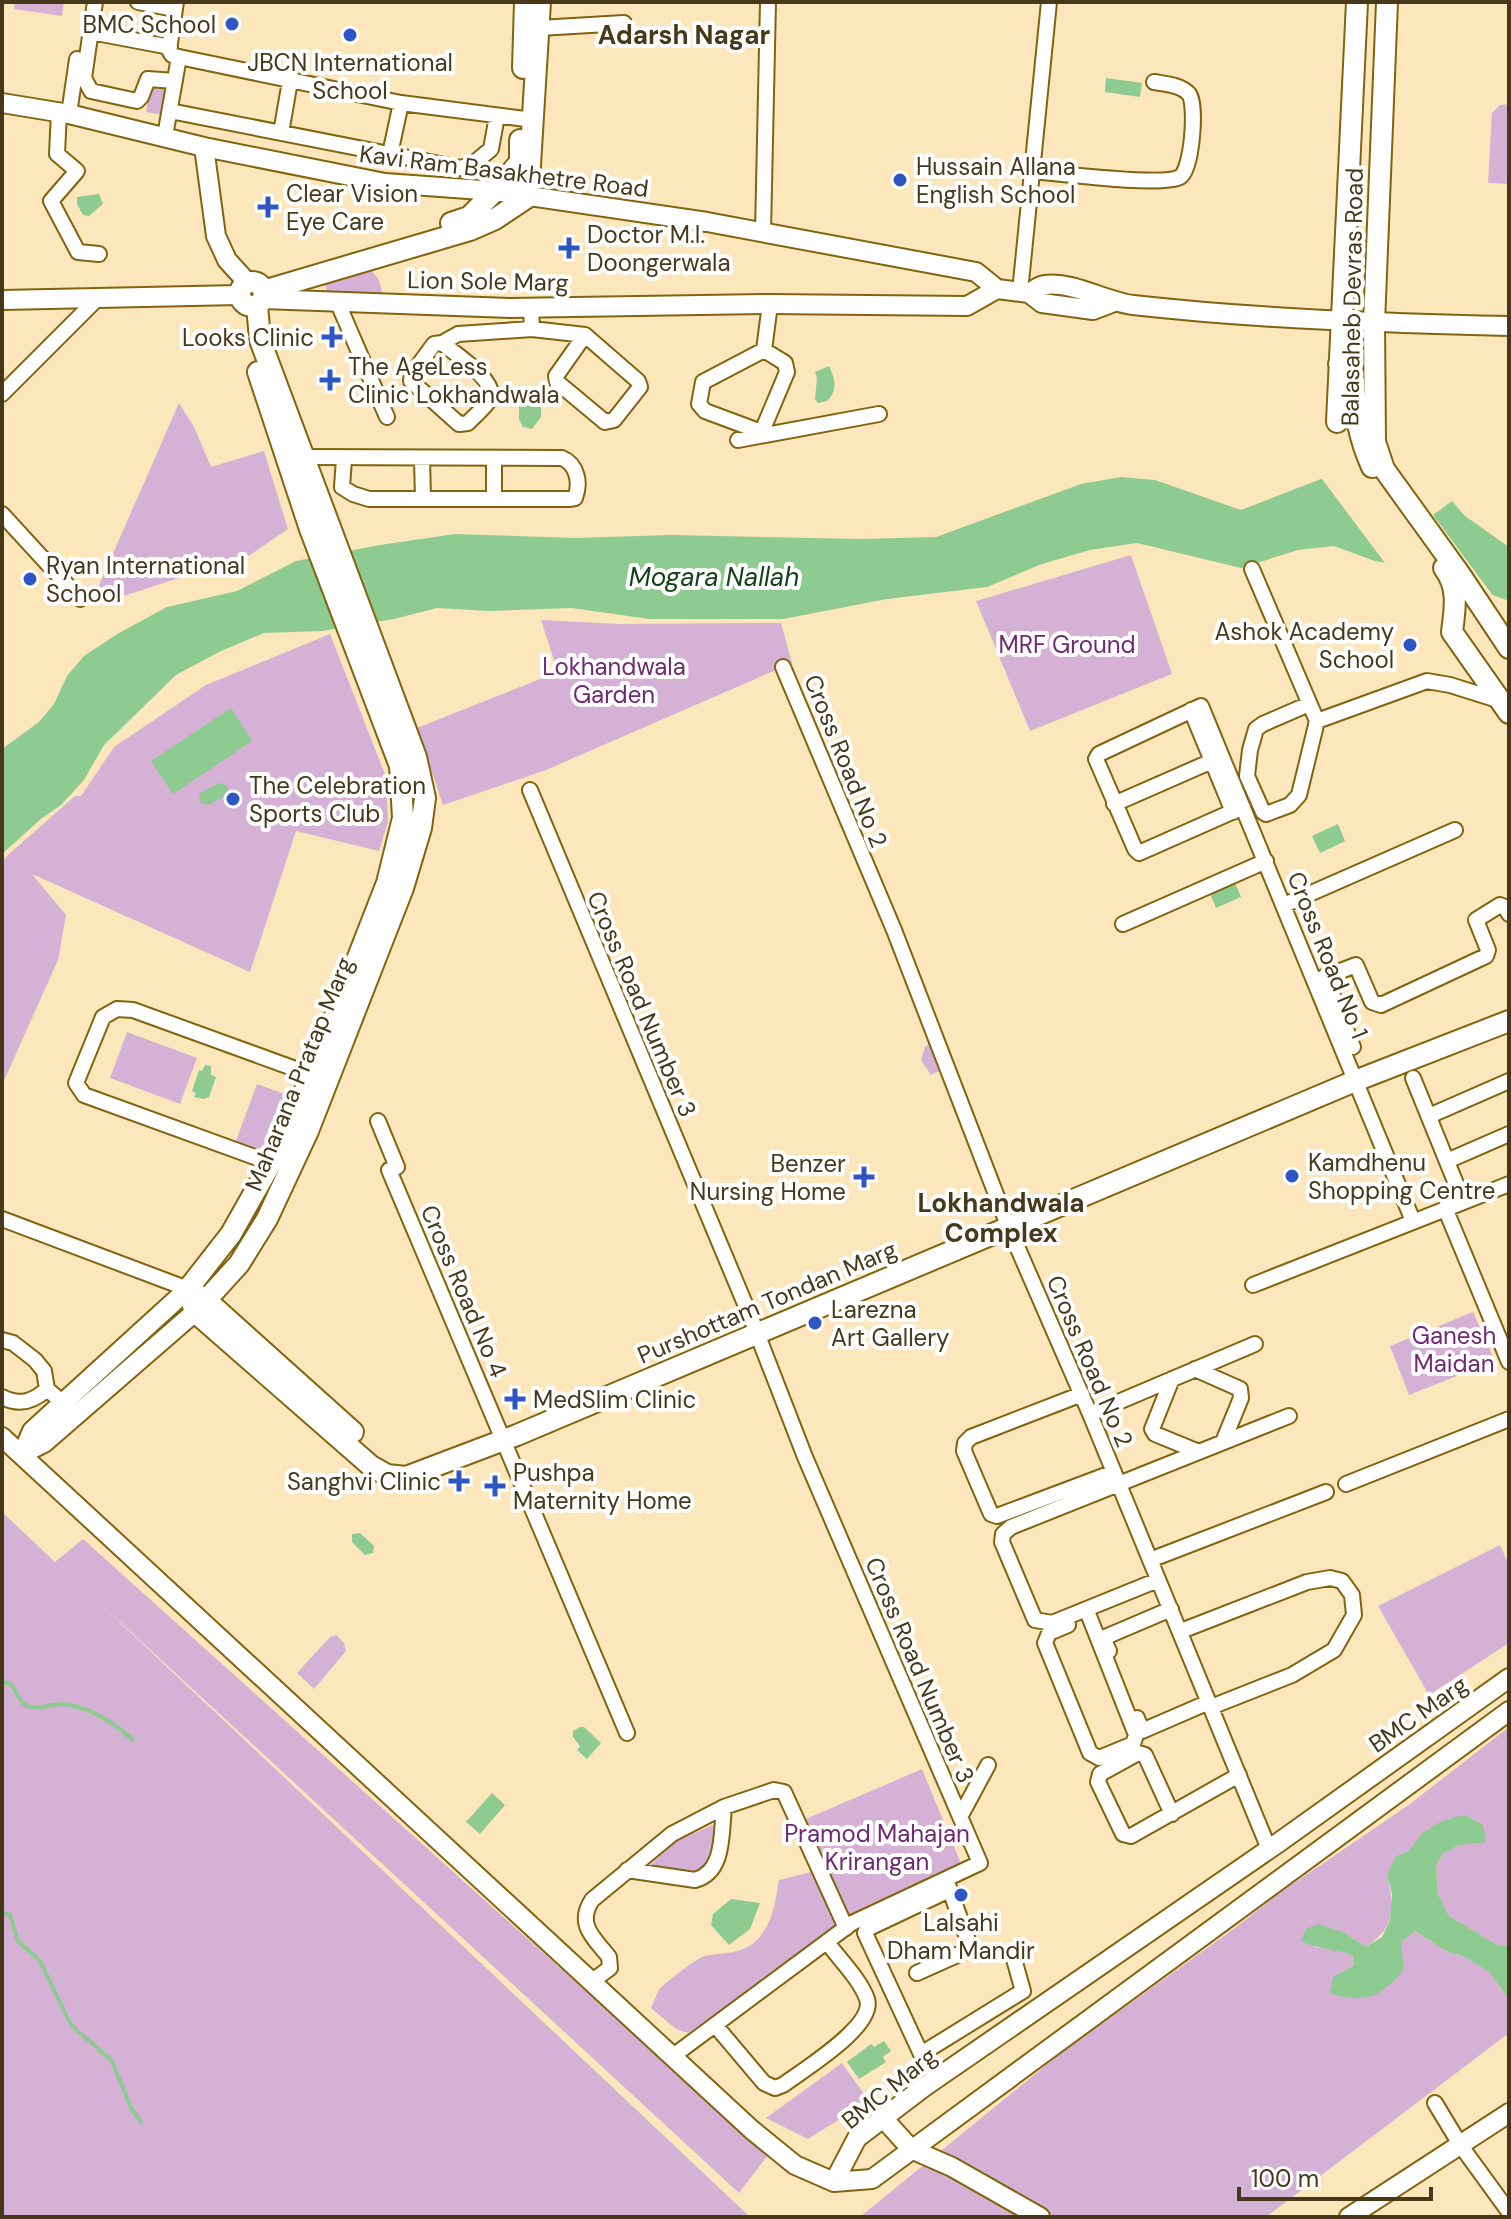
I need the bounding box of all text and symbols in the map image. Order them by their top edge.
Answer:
place label: BMC School [82,9,216,40]
marker: BMC School [223,15,241,33]
district label: Adarsh Nagar [598,18,771,52]
marker: JBCN International School [341,26,359,44]
place label: JBCN International School [247,47,453,106]
street label: Kavi Ram Basakhetre Road [358,138,650,204]
place label: Hussain Allana English School [916,151,1076,210]
street label: Balasaheb Devras Road [1334,168,1370,426]
marker: Hussain Allana English School [891,171,909,189]
place label: Clear Vision Eye Care [286,178,418,237]
marker: Clear Vision Eye Care [257,196,279,218]
place label: Doctor M.I. Doongerwala [587,219,731,278]
marker: Doctor M.I. Doongerwala [558,237,580,259]
street label: Lion Sole Marg [407,264,569,298]
place label: Looks Clinic [182,322,314,353]
marker: Looks Clinic [321,326,343,348]
place label: The AgeLess Clinic Lokhandwala [348,351,559,410]
marker: The AgeLess Clinic Lokhandwala [319,369,341,391]
place label: Ryan International School [46,550,245,609]
water label: Mogara Nallah [629,560,799,594]
marker: Ryan International School [21,570,39,588]
place label: Ashok Academy School [1214,616,1394,675]
park label: MRF Ground [998,629,1136,660]
marker: Ashok Academy School [1401,636,1419,654]
park label: Lokhandwala Garden [542,651,686,710]
street label: Cross Road No 2 [797,670,895,852]
place label: The Celebration Sports Club [249,770,426,829]
marker: The Celebration Sports Club [224,790,242,808]
street label: Cross Road No 1 [1280,867,1376,1043]
street label: Cross Road Number 3 [580,886,704,1122]
street label: Maharana Pratap Marg [238,952,360,1196]
place label: Kamdhenu Shopping Centre [1308,1147,1495,1206]
place label: Benzer Nursing Home [690,1148,846,1207]
marker: Benzer Nursing Home [853,1166,875,1188]
marker: Kamdhenu Shopping Centre [1283,1167,1301,1185]
district label: Lokhandwala Complex [917,1186,1085,1250]
street label: Cross Road No 4 [414,1200,514,1382]
street label: Purshottam Tondan Marg [633,1233,901,1371]
street label: Cross Road No 2 [1040,1270,1140,1452]
place label: Larezna Art Gallery [831,1294,949,1353]
marker: Larezna Art Gallery [806,1314,824,1332]
park label: Ganesh Maidan [1412,1320,1496,1379]
place label: MedSlim Clinic [533,1384,696,1415]
marker: MedSlim Clinic [504,1388,526,1410]
place label: Pushpa Maternity Home [513,1457,692,1516]
place label: Sanghvi Clinic [287,1466,441,1497]
marker: Sanghvi Clinic [448,1470,470,1492]
marker: Pushpa Maternity Home [484,1475,506,1497]
street label: Cross Road Number 3 [858,1552,982,1788]
street label: BMC Marg [1363,1669,1473,1759]
park label: Pramod Mahajan Krirangan [784,1818,970,1877]
marker: Lalsahi Dham Mandir [952,1886,970,1904]
place label: Lalsahi Dham Mandir [887,1907,1035,1966]
street label: BMC Marg [835,2040,943,2136]
scale bar [1239,2151,1431,2201]
text: 100 m [1251,2163,1319,2194]

